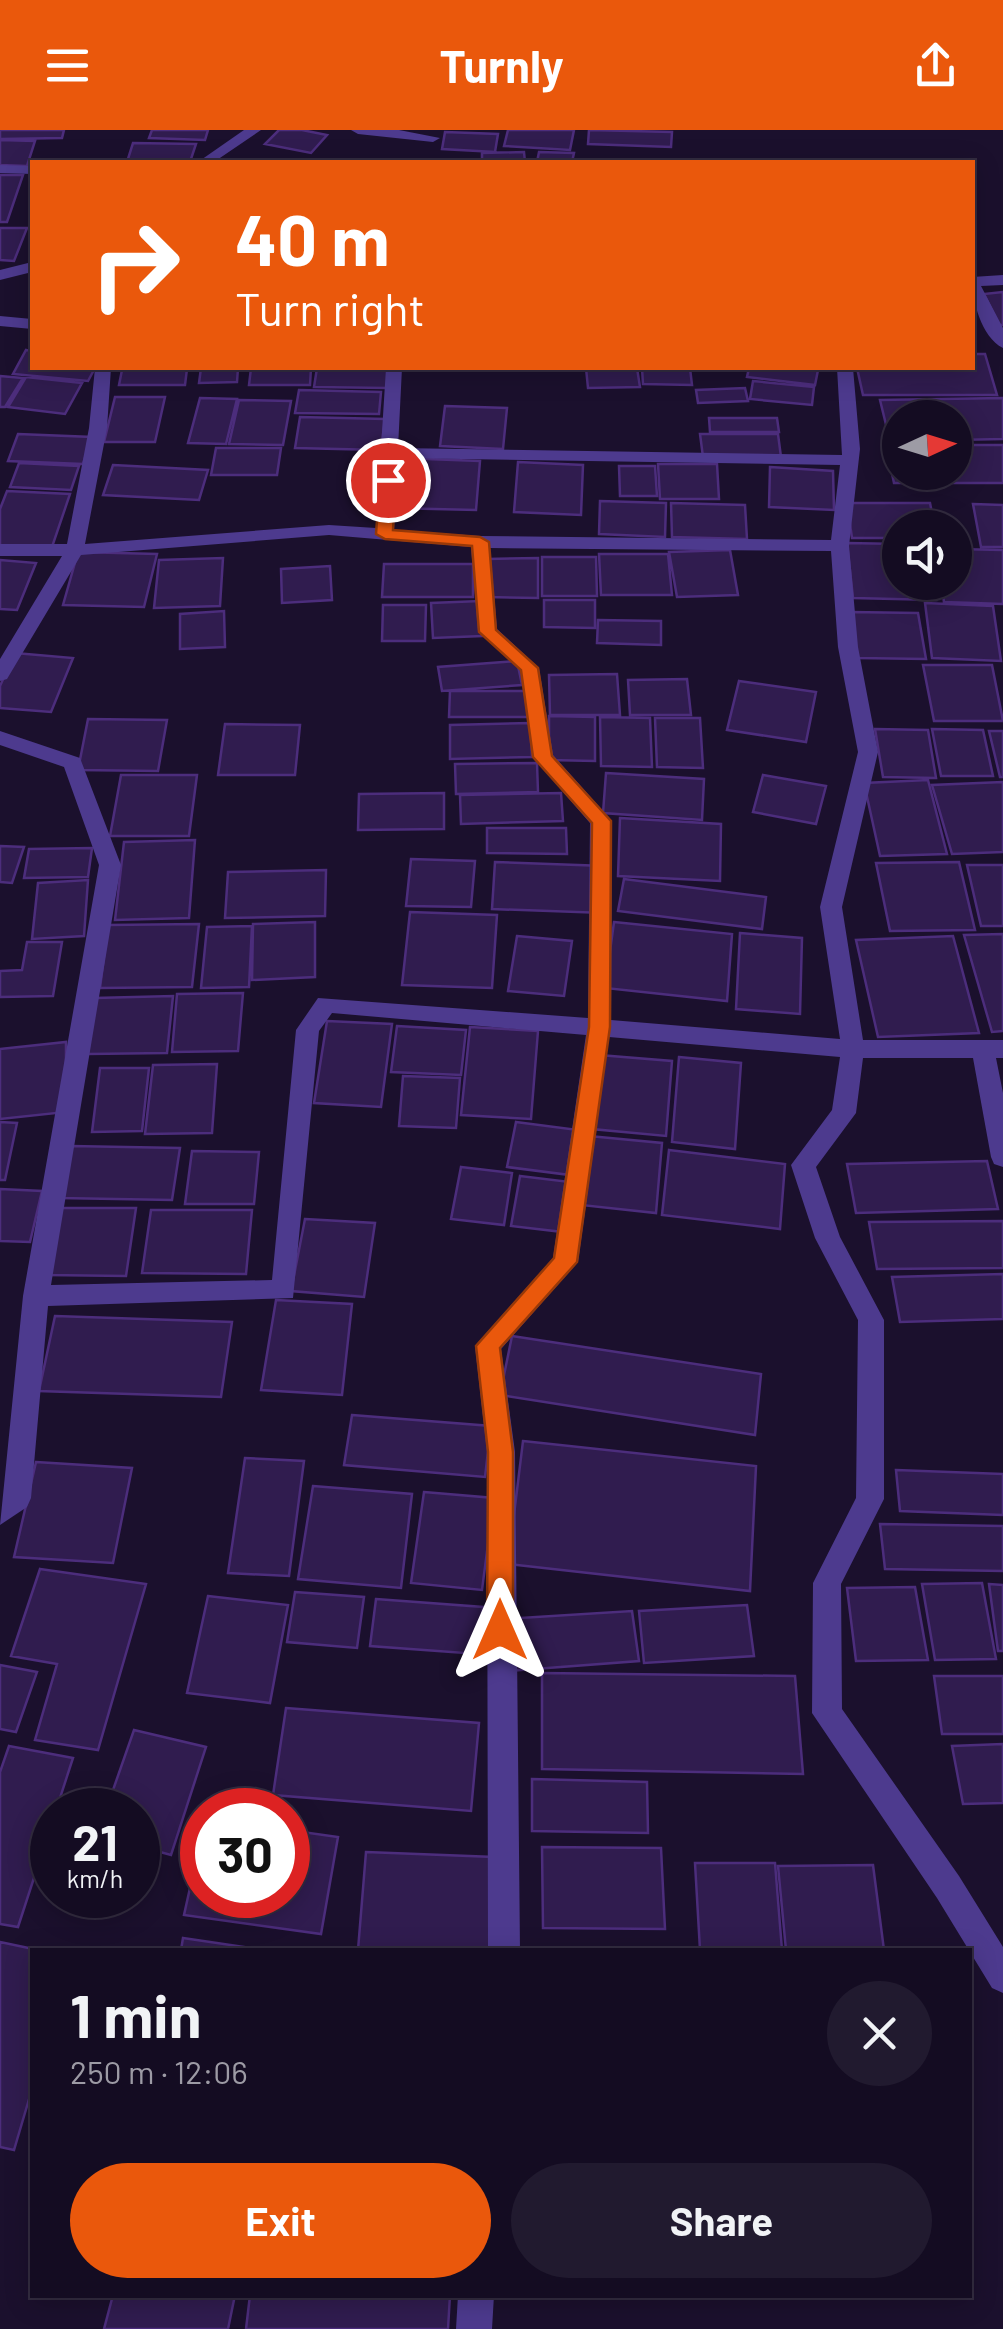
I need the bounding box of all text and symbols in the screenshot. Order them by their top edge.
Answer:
icon: menu [40,38,95,93]
text: Turnly [439,38,564,92]
icon: share [908,38,963,93]
text: 40 m [235,196,390,280]
icon: right [70,200,200,330]
text: Turn right [235,281,425,335]
north arrow [882,400,972,490]
map controls [882,400,972,600]
pin [346,438,431,523]
icon: arrive [361,453,416,508]
button: sound [882,510,972,600]
position arrow [448,1578,552,1682]
speed limit sign: 30 [180,1788,310,1918]
text: 21 [72,1811,118,1871]
text: km/h [67,1863,123,1893]
text: 1 min [70,1978,201,2050]
button: close [827,1981,932,2086]
text: 250 m · 12:06 [70,2052,248,2090]
button: Exit [70,2163,491,2278]
button: Share [511,2163,932,2278]

